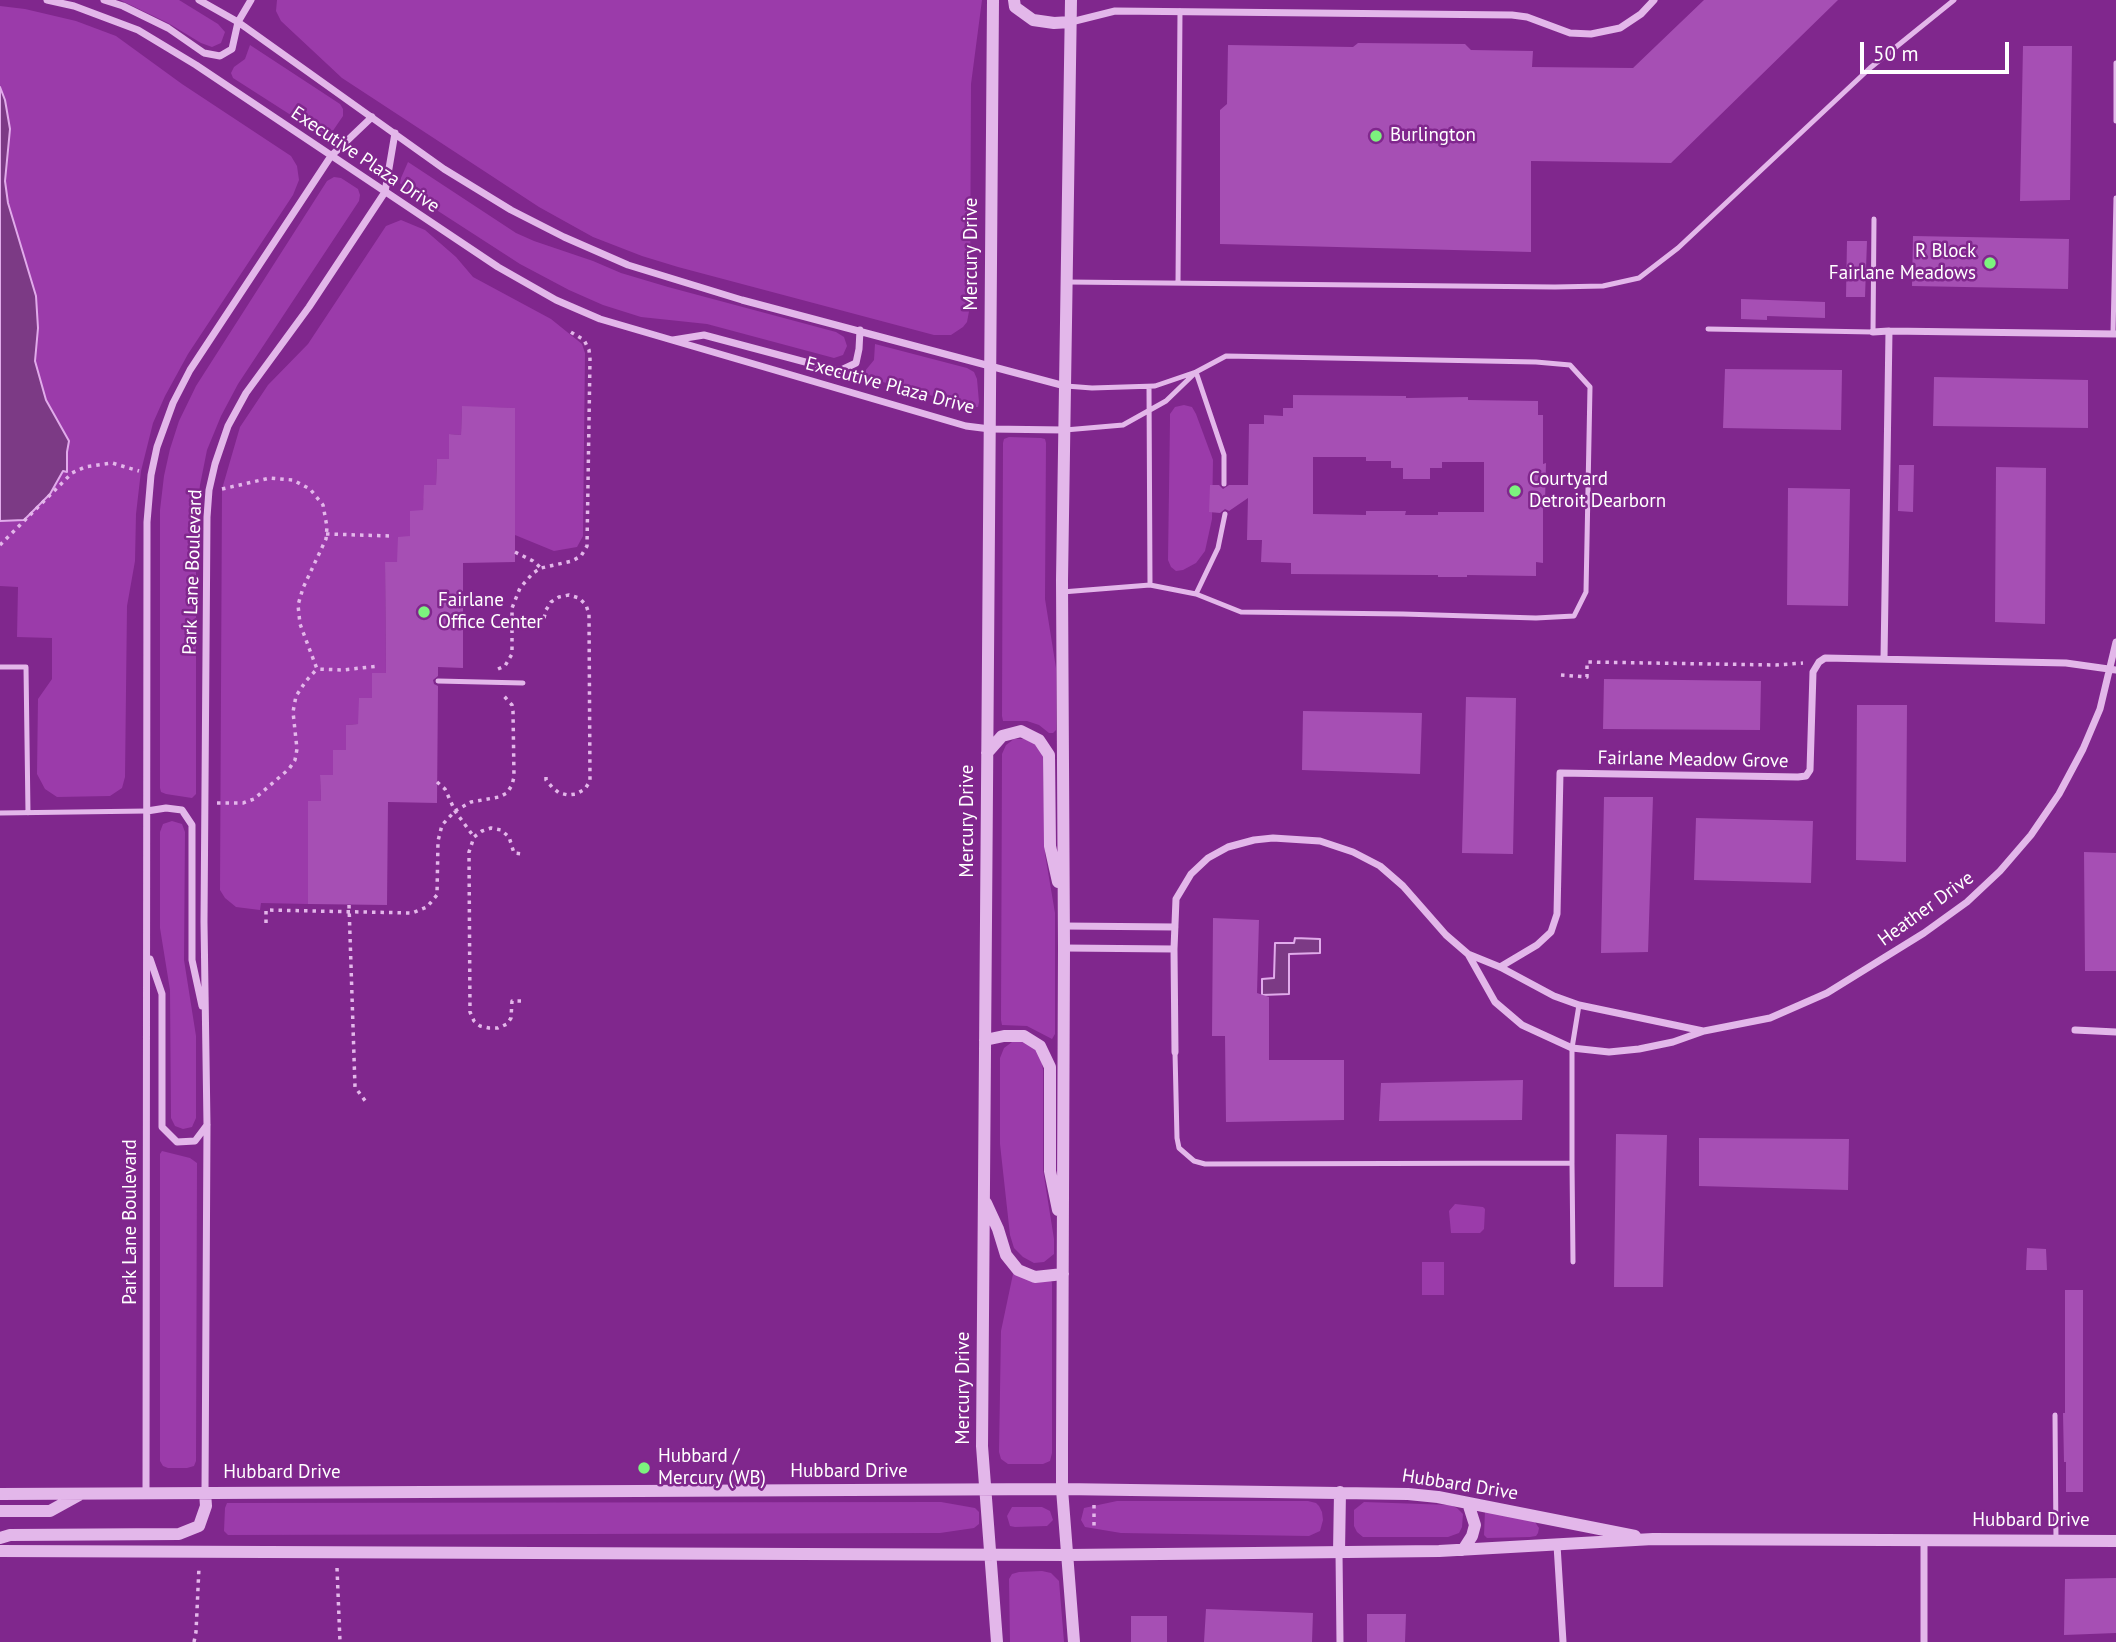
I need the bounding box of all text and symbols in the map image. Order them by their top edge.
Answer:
scale bar [1864,28,2013,72]
text: 50 m [1873,40,1919,67]
street label: Executive Plaza Drive [286,102,444,218]
place label: Burlington [1390,125,1476,147]
marker: Burlington [1368,128,1384,144]
street label: Mercury Drive [961,198,983,310]
place label: R Block Fairlane Meadows [1829,241,1976,285]
marker: R Block Fairlane Meadows [1982,255,1998,271]
street label: Executive Plaza Drive [803,352,977,420]
place label: Courtyard Detroit Dearborn [1529,469,1666,513]
marker: Courtyard Detroit Dearborn [1507,483,1523,499]
street label: Park Lane Boulevard [179,489,207,655]
place label: Fairlane Office Center [438,590,543,634]
marker: Fairlane Office Center [416,604,432,620]
street label: Fairlane Meadow Grove [1597,747,1789,773]
street label: Mercury Drive [957,765,979,877]
street label: Heather Drive [1874,867,1978,951]
street label: Park Lane Boulevard [120,1139,142,1305]
street label: Mercury Drive [953,1332,975,1444]
place label: Hubbard / Mercury (WB) [658,1446,766,1490]
marker: Hubbard / Mercury (WB) [636,1460,652,1476]
street label: Hubbard Drive [790,1461,908,1483]
street label: Hubbard Drive [223,1462,341,1484]
street label: Hubbard Drive [1400,1465,1520,1505]
street label: Hubbard Drive [1972,1510,2090,1532]

